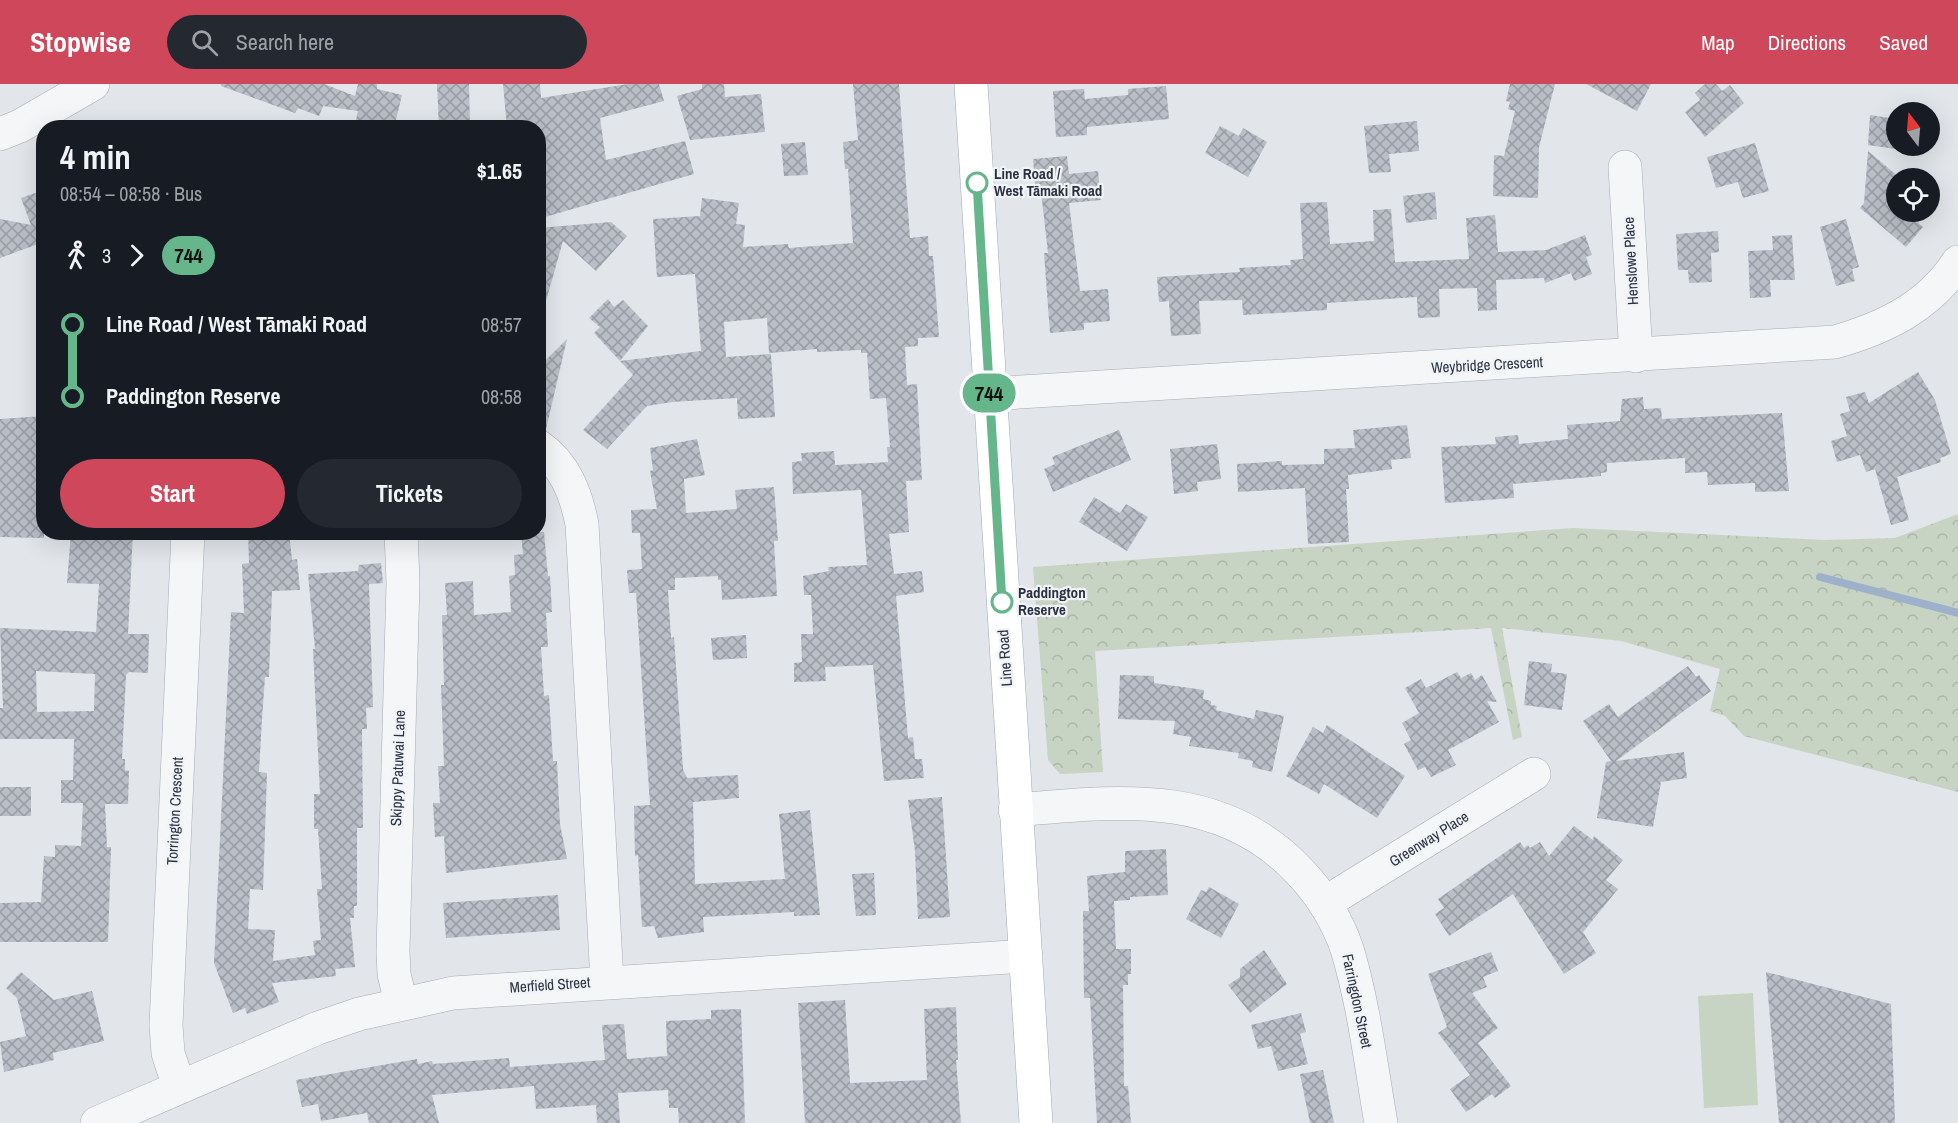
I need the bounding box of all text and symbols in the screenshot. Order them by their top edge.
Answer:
search box [167,15,587,69]
text: Stopwise [30,23,131,61]
icon: search [188,26,221,59]
text: Search here [236,27,334,57]
text: Map [1701,28,1735,57]
text: Directions [1768,28,1846,57]
text: Saved [1879,28,1928,57]
north arrow [1886,102,1940,156]
map controls [1886,102,1940,222]
text: 4 min [60,135,131,179]
text: $1.65 [477,156,522,186]
place label: Line Road / West Tāmaki Road [994,163,1102,201]
button: locate [1886,168,1940,222]
marker: Line Road / West Tāmaki Road [966,172,988,194]
text: 08:54 – 08:58 · Bus [60,180,202,207]
street label: Henslowe Place [1618,216,1643,306]
icon: walk [60,239,93,272]
icon: forward [120,239,153,272]
text: 744 [174,241,203,270]
text: 3 [102,242,111,269]
text: Line Road / West Tāmaki Road [106,309,367,339]
text: 08:57 [481,311,522,338]
street label: Weybridge Crescent [1431,351,1544,378]
line badge: 744 [954,374,1024,412]
text: 744 [975,379,1003,408]
text: Paddington Reserve [106,381,280,411]
text: 08:58 [481,383,522,410]
button: Start [60,459,285,528]
button: Tickets [297,459,522,528]
place label: Paddington Reserve [1018,582,1086,620]
marker: Paddington Reserve [991,591,1013,613]
street label: Line Road [992,629,1017,687]
street label: Skippy Patuwai Lane [385,709,410,826]
street label: Torrington Crescent [161,756,188,865]
street label: Greenway Place [1385,806,1473,871]
street label: Farringdon Street [1337,952,1378,1050]
street label: Merfield Street [509,971,592,998]

